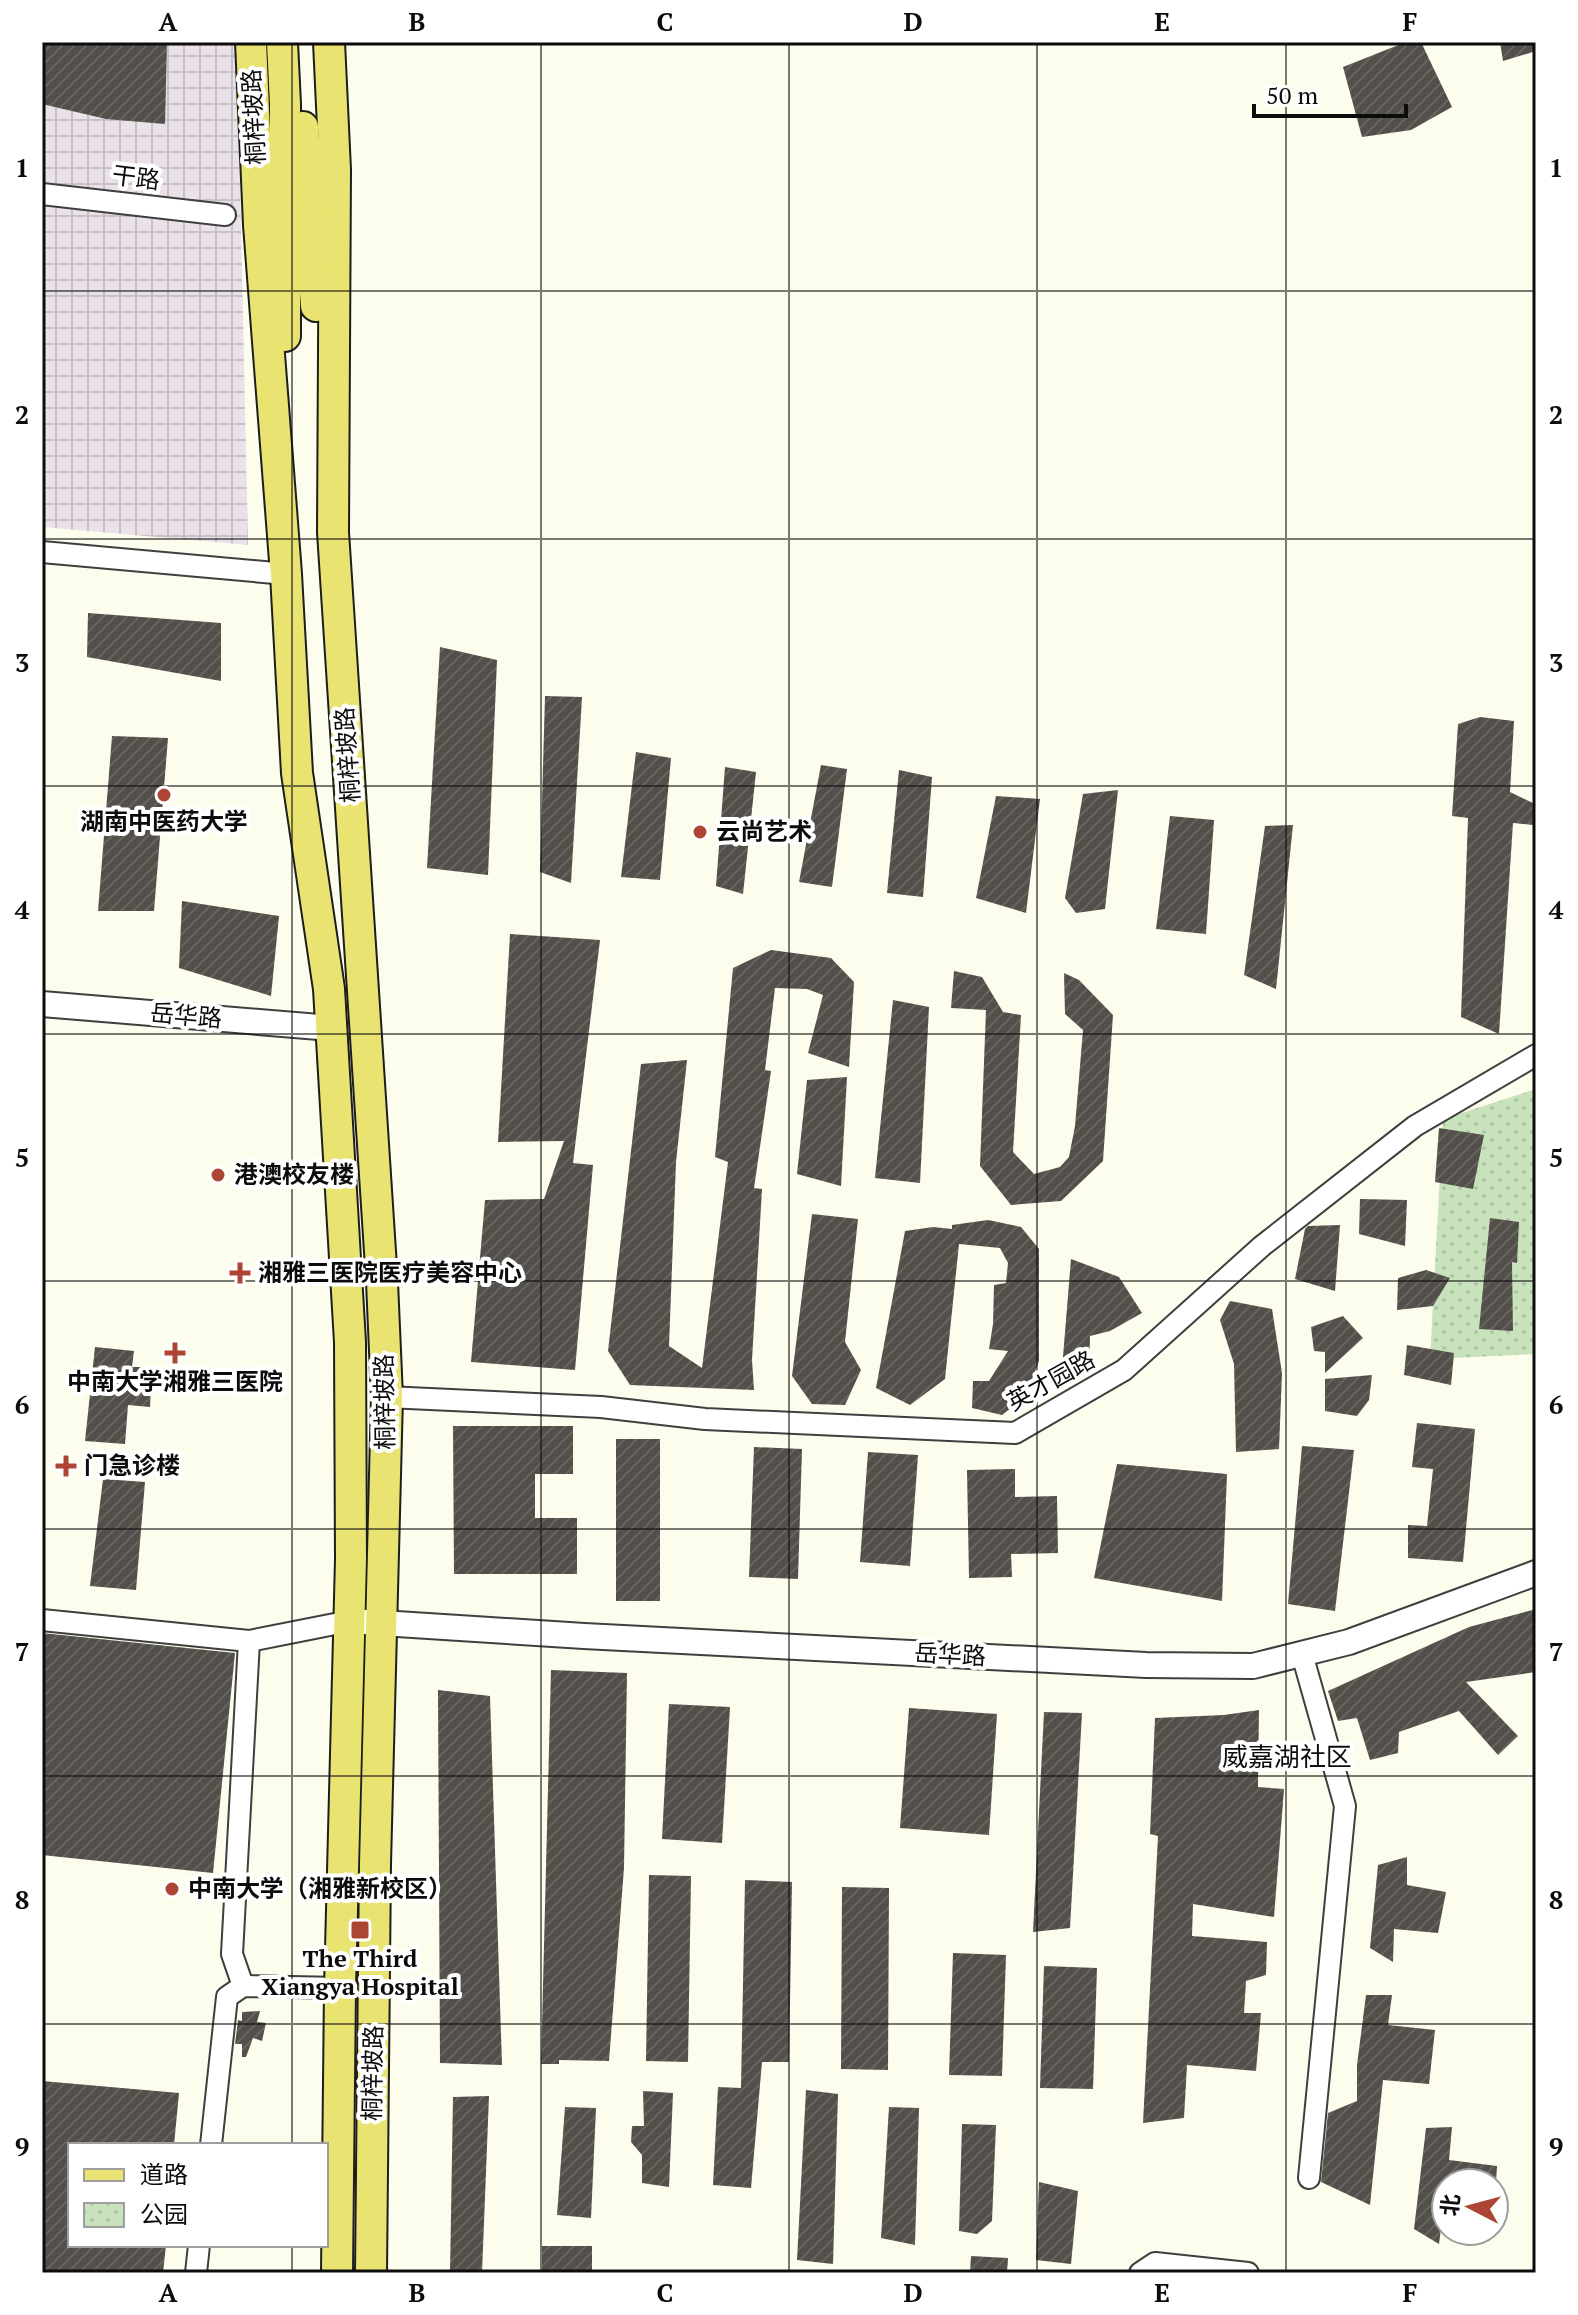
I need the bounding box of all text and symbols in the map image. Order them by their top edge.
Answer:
text: A [159,4,178,38]
text: B [409,4,425,38]
text: C [657,4,673,38]
text: D [903,4,923,38]
text: E [1154,4,1170,38]
text: F [1403,4,1418,38]
street label: 桐梓坡路 [235,68,271,166]
scale bar [1254,68,1406,118]
text: 50 m [1266,79,1318,111]
text: 1 [15,150,29,184]
text: 1 [1549,150,1563,184]
street label: 干路 [110,158,162,196]
text: 2 [15,397,29,431]
text: 2 [1549,397,1563,431]
text: 3 [15,645,29,679]
text: 3 [1549,645,1563,679]
street label: 桐梓坡路 [328,706,366,804]
marker: 湖南中医药大学 [155,786,173,804]
place label: 湖南中医药大学 [80,805,248,837]
place label: 云尚艺术 [716,815,812,847]
marker: 云尚艺术 [691,823,709,841]
text: 4 [15,892,30,926]
text: 4 [1549,892,1564,926]
street label: 岳华路 [149,996,223,1034]
text: 5 [15,1140,29,1174]
text: 5 [1549,1140,1563,1174]
place label: 港澳校友楼 [234,1158,354,1190]
marker: 港澳校友楼 [209,1166,227,1184]
place label: 湘雅三医院医疗美容中心 [258,1256,522,1288]
marker: 湘雅三医院医疗美容中心 [229,1262,251,1284]
marker: 中南大学湘雅三医院 [164,1342,186,1364]
street label: 英才园路 [1001,1343,1100,1417]
street label: 桐梓坡路 [367,1354,401,1450]
place label: 中南大学湘雅三医院 [67,1365,283,1397]
text: 6 [15,1387,29,1421]
text: 6 [1549,1387,1563,1421]
place label: 门急诊楼 [84,1449,180,1481]
marker: 门急诊楼 [55,1455,77,1477]
text: 7 [15,1634,29,1668]
text: 7 [1549,1634,1563,1668]
street label: 岳华路 [913,1636,987,1672]
district label: 威嘉湖社区 [1222,1739,1352,1773]
place label: 中南大学（湘雅新校区） [188,1872,452,1904]
marker: 中南大学（湘雅新校区） [163,1880,181,1898]
text: 8 [15,1882,29,1916]
text: 8 [1549,1882,1563,1916]
marker: The Third Xiangya Hospital [349,1919,371,1941]
place label: The Third Xiangya Hospital [261,1942,459,2002]
street label: 桐梓坡路 [355,2025,389,2121]
text: 9 [15,2129,29,2163]
text: 9 [1549,2129,1563,2163]
legend [68,2143,328,2247]
text: 道路 [140,2158,188,2190]
north arrow [1430,2167,1510,2247]
text: 北 [1434,2192,1465,2217]
text: 公园 [140,2198,188,2230]
text: A [159,2275,178,2309]
text: B [409,2275,425,2309]
text: C [657,2275,673,2309]
text: D [903,2275,923,2309]
text: E [1154,2275,1170,2309]
text: F [1403,2275,1418,2309]

